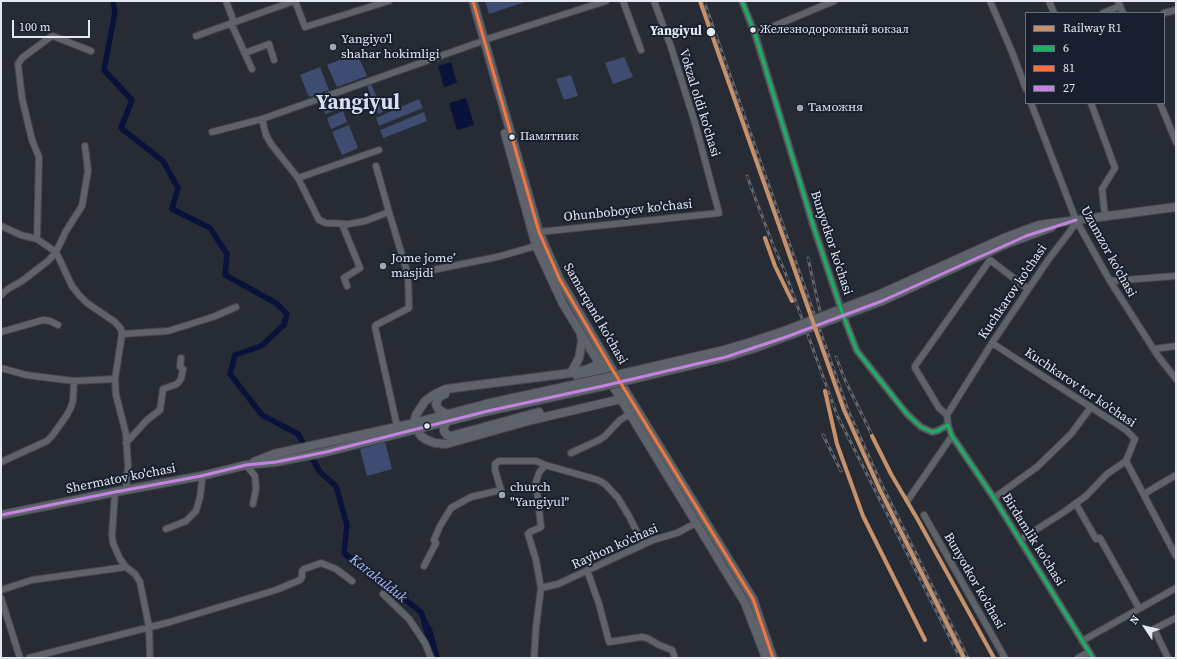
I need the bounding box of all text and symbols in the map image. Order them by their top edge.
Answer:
scale bar [14,12,92,38]
legend [1025,12,1165,104]
text: 100 m [19,19,51,35]
text: Railway R1 [1063,20,1122,36]
place label: Железнодорожный вокзал [760,23,909,37]
place label: Yangiyul [650,24,702,40]
marker: Железнодорожный вокзал [748,25,758,35]
marker: Yangiyul [705,26,717,38]
place label: Yangiyo'l shahar hokimligi [341,32,440,63]
text: 6 [1063,40,1069,56]
marker: Yangiyo'l shahar hokimligi [328,42,338,52]
street label: Vokzal oldi ko'chasi [675,47,723,159]
text: 81 [1063,60,1075,76]
text: 27 [1063,80,1075,96]
district label: Yangiyul [316,91,400,117]
place label: Таможня [808,100,863,116]
marker: Таможня [795,103,805,113]
place label: Памятник [520,130,579,144]
marker: Памятник [507,132,517,142]
street label: Bunyotkor ko'chasi [807,189,855,297]
street label: Ohunboboyev ko'chasi [563,196,693,226]
street label: Uzumzor ko'chasi [1077,204,1139,300]
street label: Kuchkarov ko'chasi [975,242,1051,342]
place label: Jome jome’ masjidi [391,251,456,282]
marker: Jome jome’ masjidi [378,261,388,271]
street label: Samarqand ko'chasi [560,261,630,367]
street label: Kuchkarov tor ko'chasi [1021,345,1139,431]
unlabelled marker [422,421,432,431]
street label: Shermatov ko'chasi [65,461,177,497]
place label: church "Yangiyul" [510,480,569,511]
marker: church "Yangiyul" [497,490,507,500]
street label: Birdamlik ko'chasi [998,491,1068,589]
street label: Rayhon ko'chasi [570,521,660,573]
street label: Bunyotkor ko'chasi [940,530,1008,632]
water label: Karakulduk [346,551,410,607]
north arrow [1125,607,1165,647]
text: N [1126,612,1143,627]

